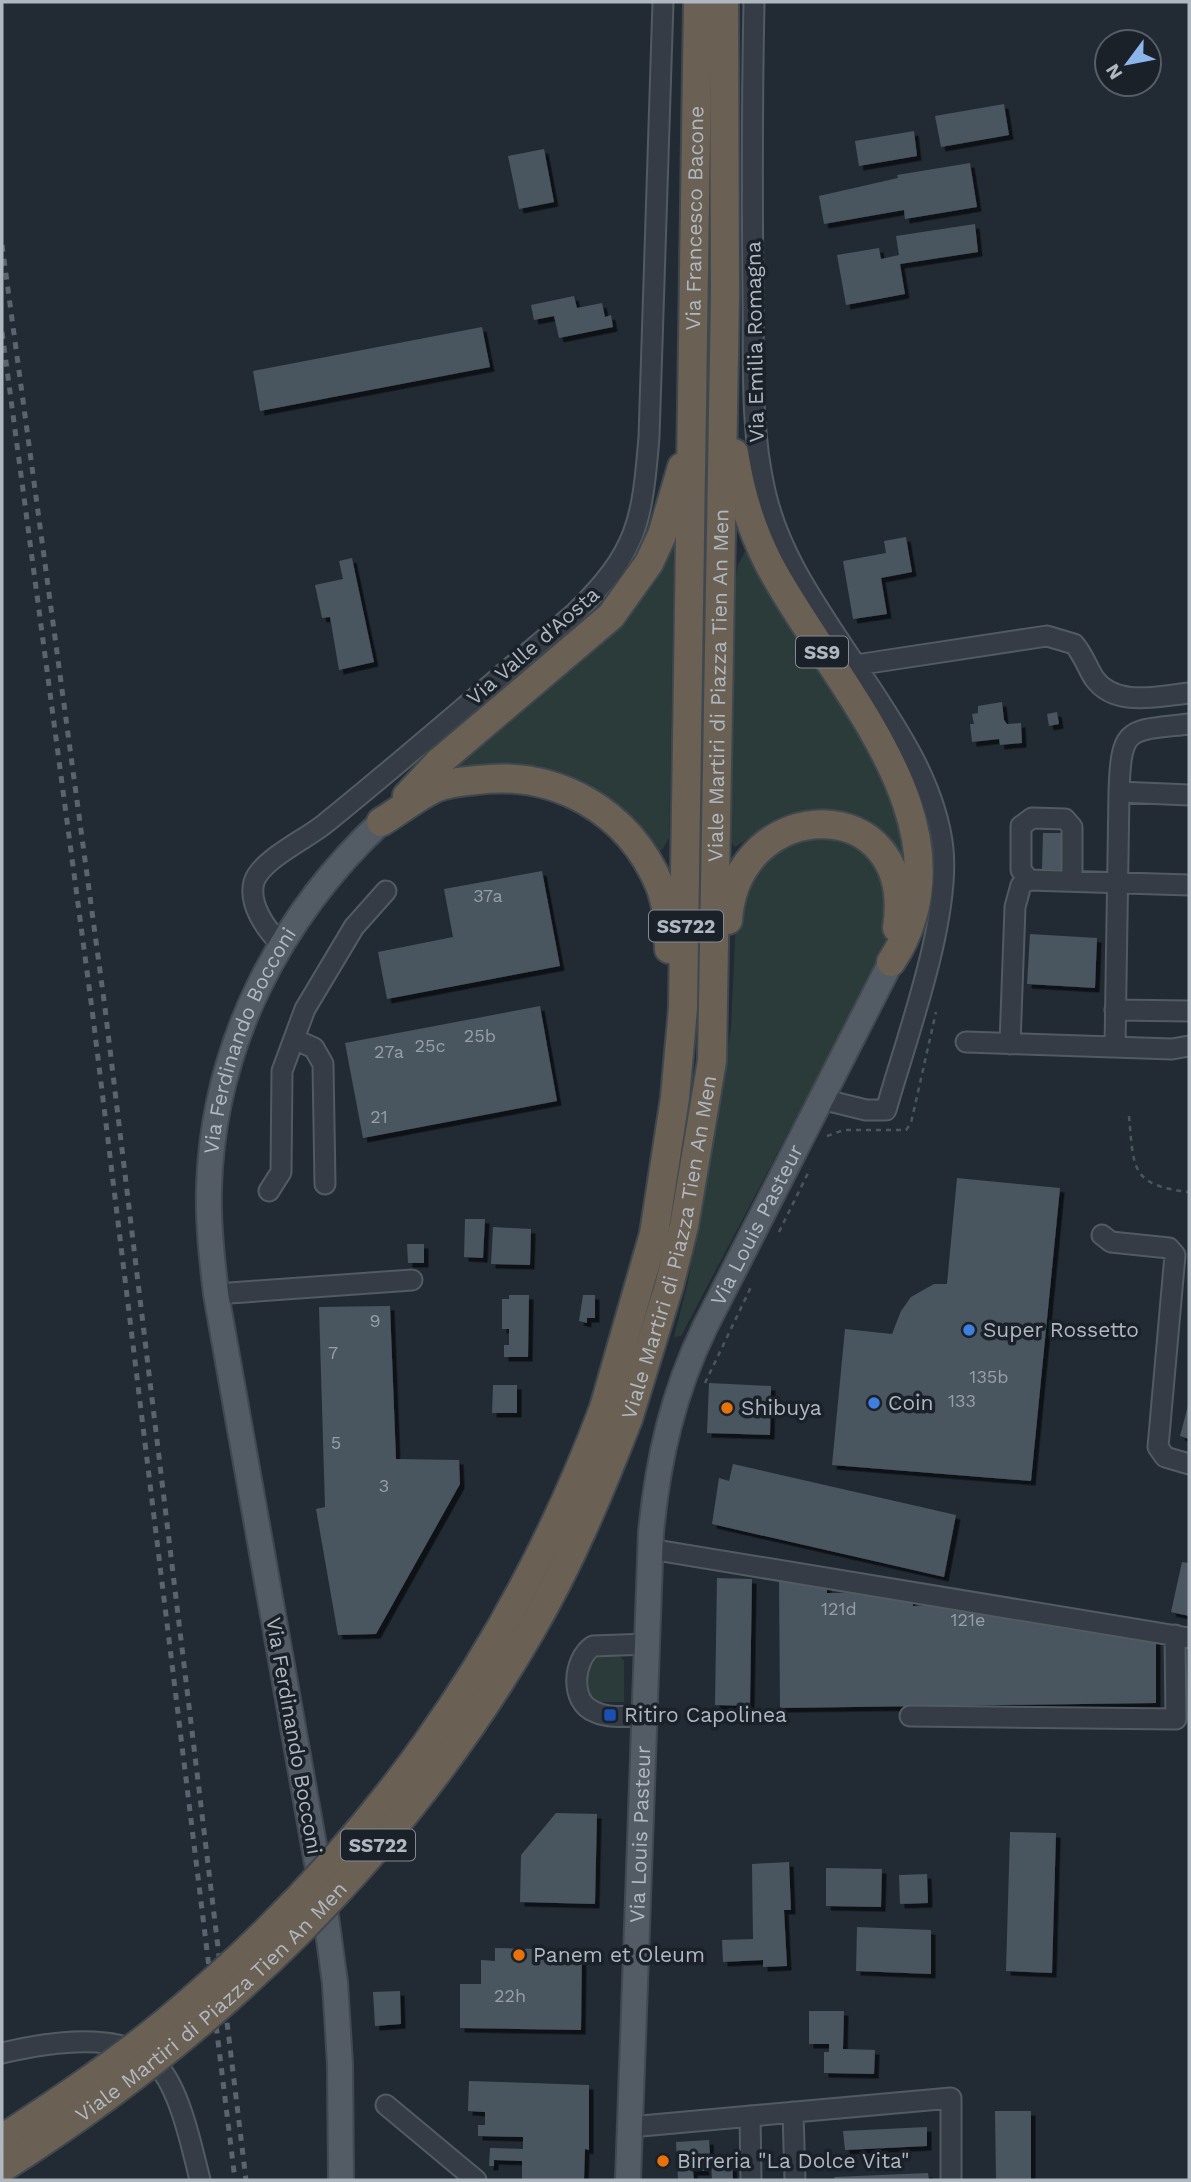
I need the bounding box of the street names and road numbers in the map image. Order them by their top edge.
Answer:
street label: Via Francesco Bacone [680,106,708,331]
street label: Via Emilia Romagna [740,241,769,443]
street label: Viale Martiri di Piazza Tien An Men [702,509,733,862]
street label: Via Valle d'Aosta [461,581,604,710]
road number: SS9 [796,636,848,667]
road number: SS722 [649,910,723,942]
street label: Via Ferdinando Bocconi [198,923,301,1155]
street label: Viale Martiri di Piazza Tien An Men [616,1073,721,1422]
street label: Via Louis Pasteur [705,1140,808,1310]
street label: Via Ferdinando Bocconi [261,1615,328,1856]
street label: Via Louis Pasteur [624,1745,655,1923]
road number: SS722 [341,1829,415,1860]
street label: Viale Martiri di Piazza Tien An Men [70,1876,352,2127]

